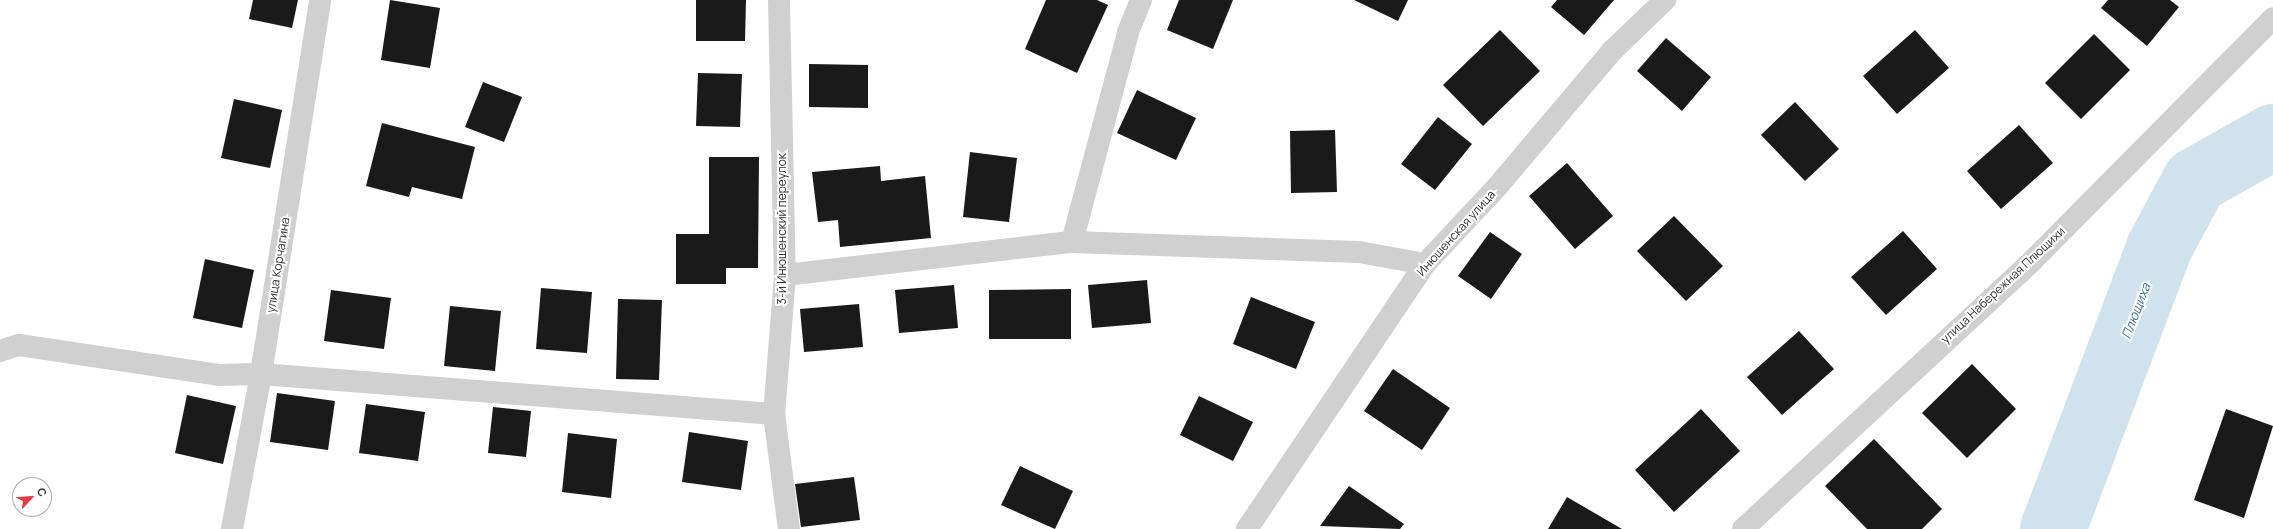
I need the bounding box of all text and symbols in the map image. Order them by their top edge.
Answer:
street label: 3-й Инюшенский переулок [775,153,789,305]
street label: Инюшенская улица [1414,187,1498,279]
street label: улица Корчагина [263,216,293,314]
street label: улица Набережная Плющихи [1938,224,2068,346]
water label: Плющиха [2118,281,2154,341]
north arrow [12,477,52,517]
text: С [34,485,51,499]

